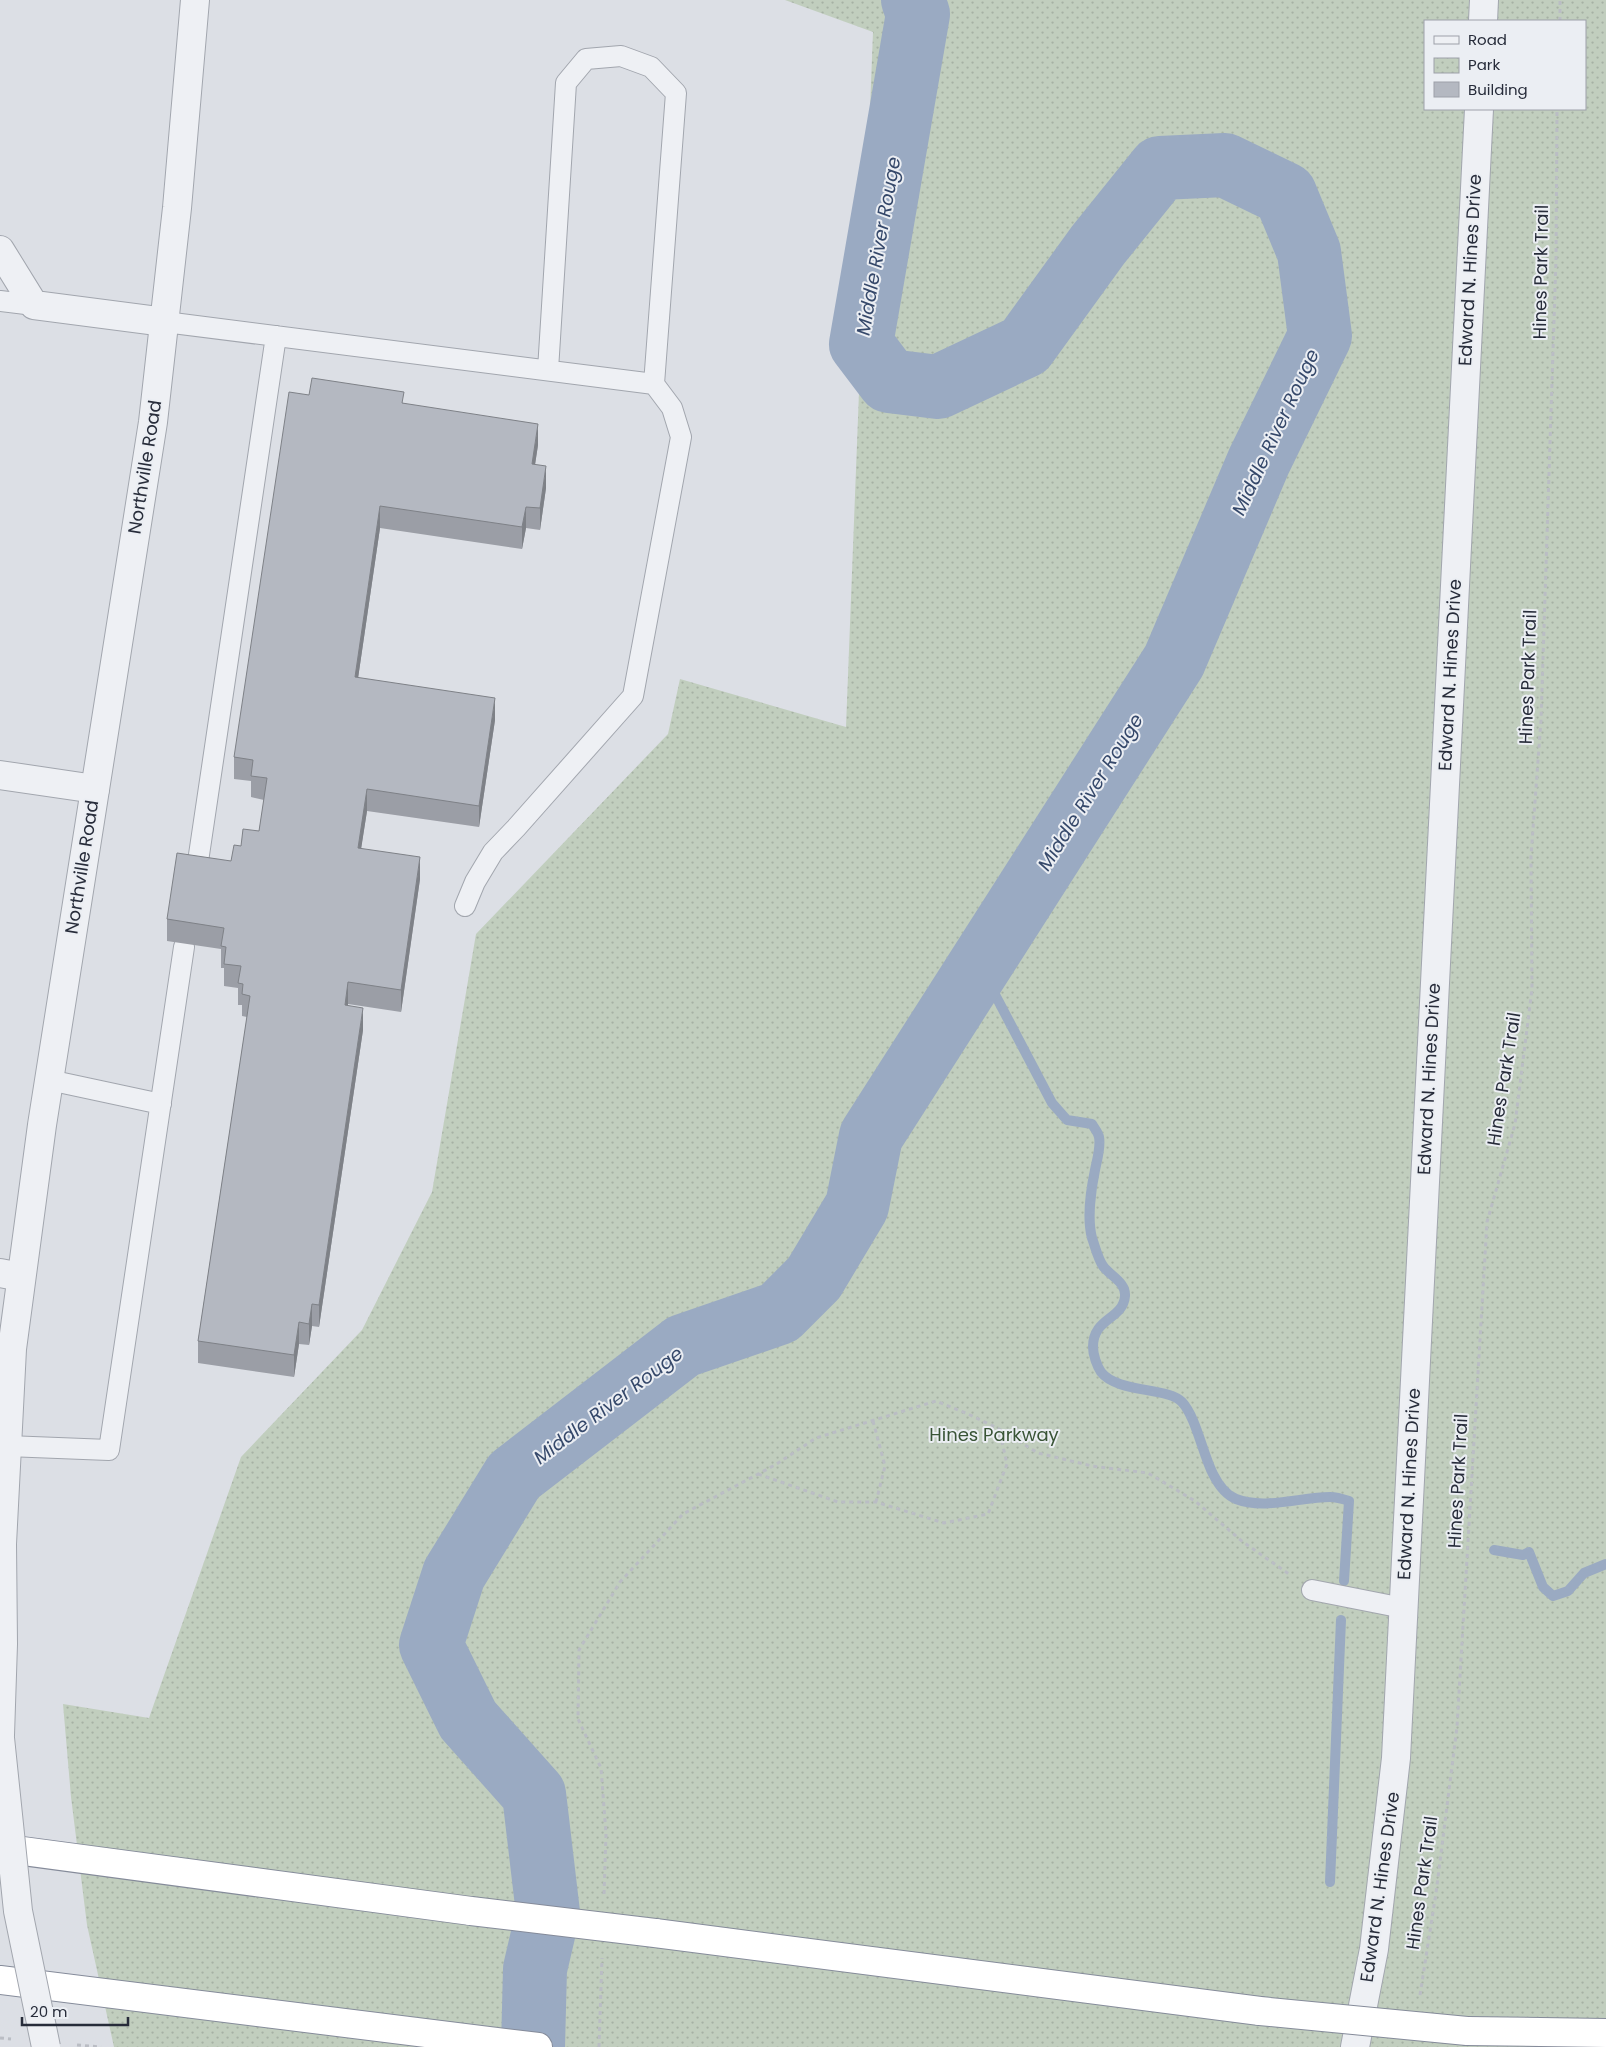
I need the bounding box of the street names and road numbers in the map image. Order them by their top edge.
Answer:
street label: Edward N. Hines Drive [1452,173,1487,367]
street label: Hines Park Trail [1527,204,1554,340]
street label: Northville Road [122,398,167,536]
street label: Edward N. Hines Drive [1432,578,1467,772]
street label: Hines Park Trail [1513,609,1542,745]
street label: Northville Road [59,798,104,936]
street label: Edward N. Hines Drive [1411,982,1446,1176]
street label: Hines Park Trail [1481,1010,1526,1147]
street label: Edward N. Hines Drive [1391,1387,1426,1581]
street label: Hines Park Trail [1441,1413,1474,1549]
street label: Edward N. Hines Drive [1354,1790,1405,1984]
street label: Hines Park Trail [1400,1815,1443,1951]

